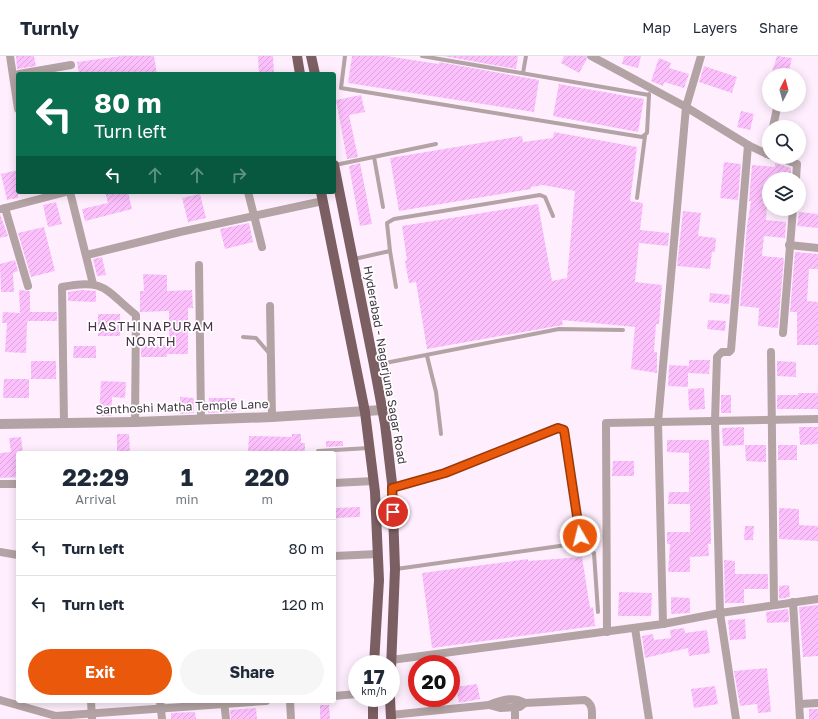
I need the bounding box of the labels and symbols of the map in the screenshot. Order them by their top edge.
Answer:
north arrow [762,68,806,112]
street label: Hyderabad - Nagarjuna Sagar Road [361,264,410,465]
district label: HASTHINAPURAM NORTH [88,318,215,349]
street label: Santhoshi Matha Temple Lane [95,396,269,417]
pin [376,495,410,529]
position arrow [559,515,601,557]
speed limit sign: 20 [408,655,460,707]

